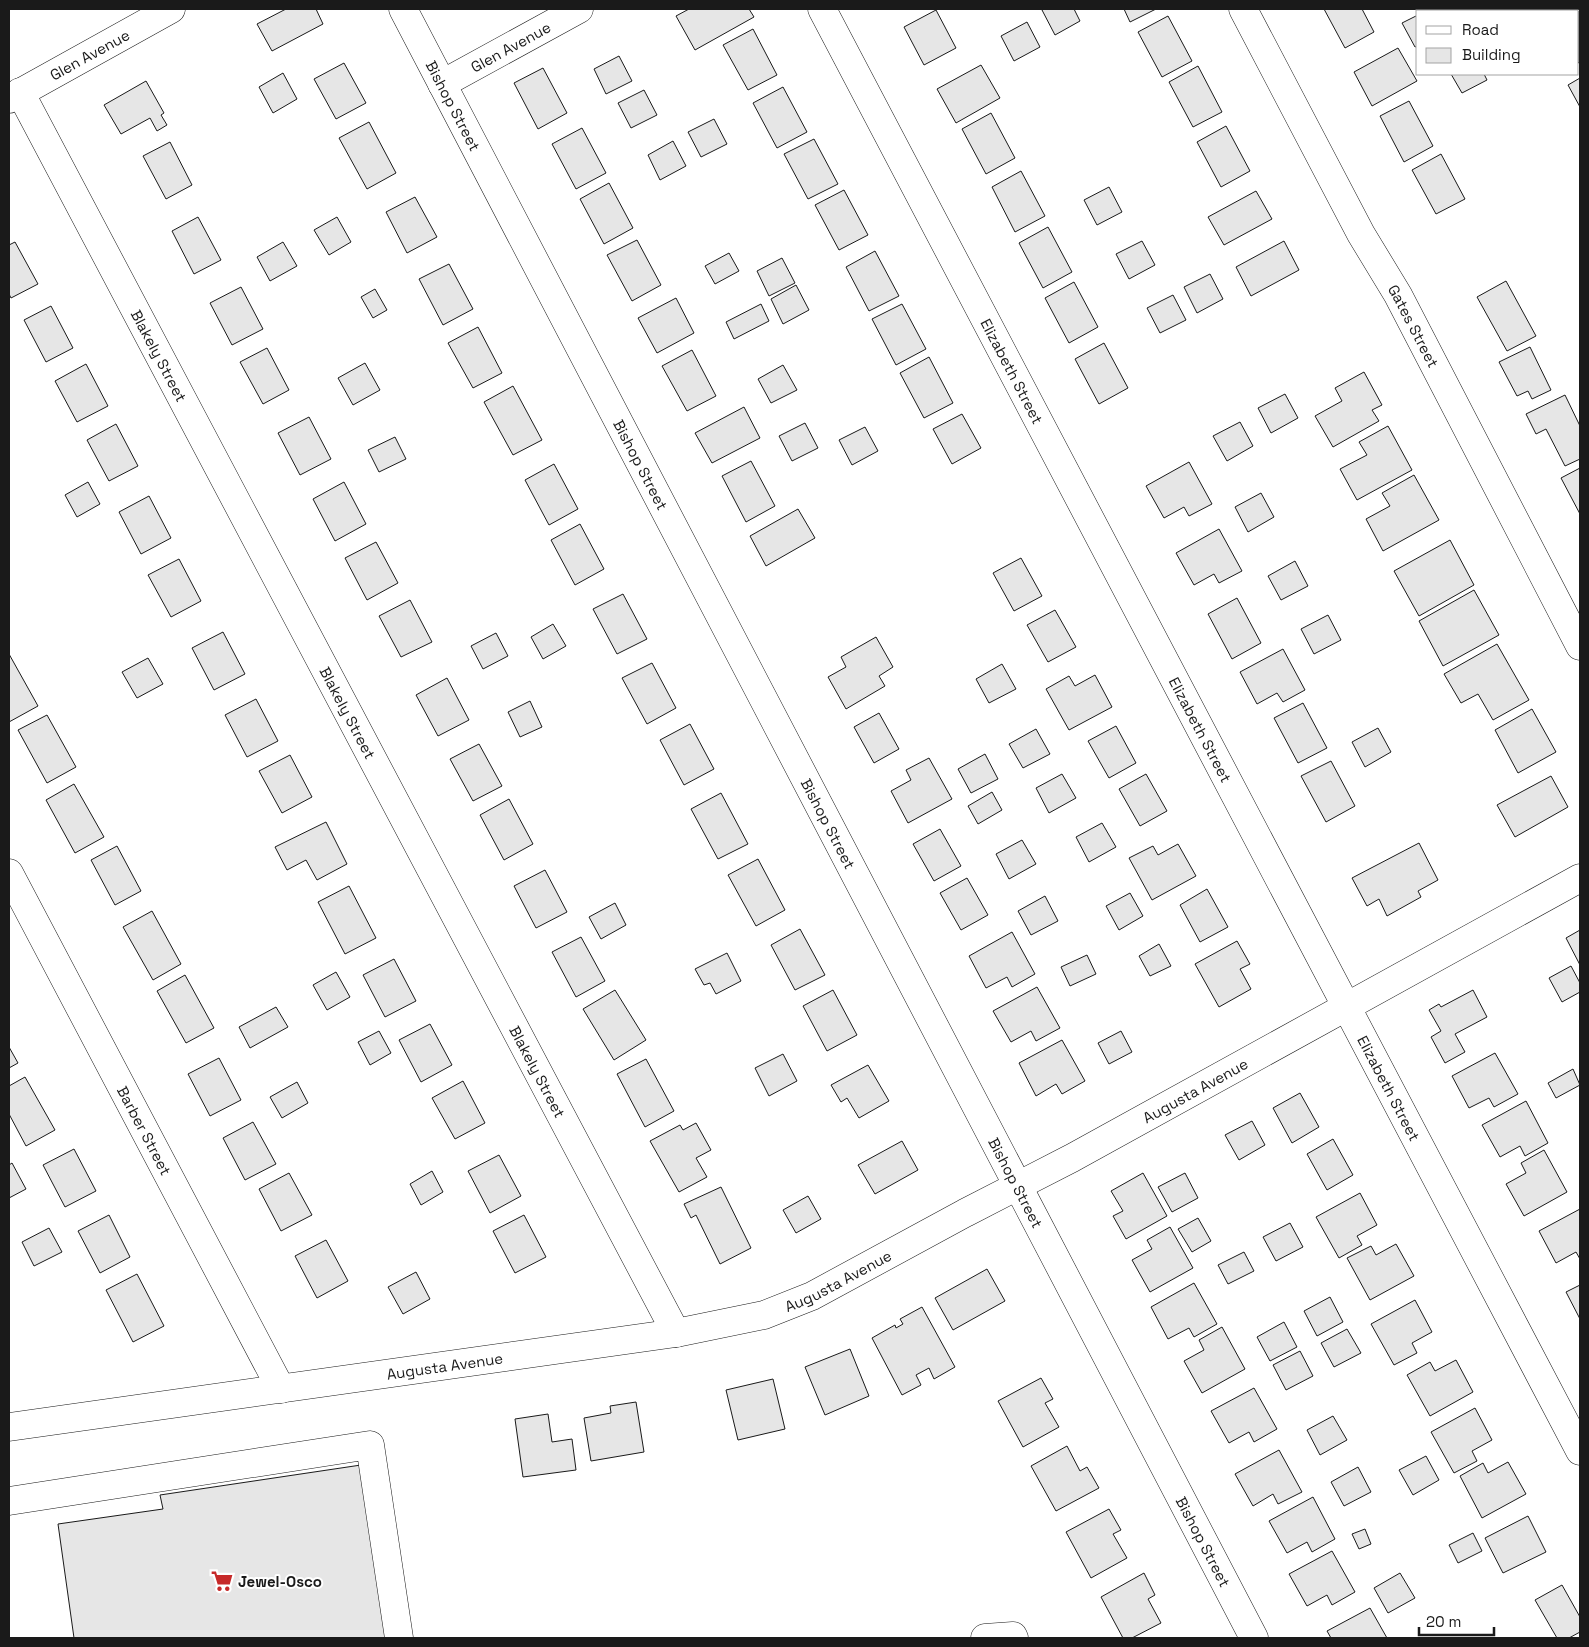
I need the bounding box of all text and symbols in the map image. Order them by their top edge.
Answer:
legend [1416,10,1579,75]
street label: Glen Avenue [467,17,554,76]
text: Road [1462,20,1499,39]
street label: Glen Avenue [46,25,133,84]
text: Building [1462,45,1521,64]
street label: Bishop Street [422,57,485,154]
street label: Gates Street [1384,281,1443,371]
street label: Blakely Street [127,306,191,405]
street label: Elizabeth Street [977,315,1048,427]
street label: Bishop Street [610,416,672,513]
street label: Blakely Street [316,663,380,762]
street label: Elizabeth Street [1165,674,1236,786]
street label: Bishop Street [797,775,860,872]
street label: Blakely Street [506,1022,570,1121]
street label: Elizabeth Street [1354,1032,1425,1144]
street label: Augusta Avenue [1139,1053,1251,1127]
street label: Barber Street [113,1083,176,1178]
street label: Bishop Street [985,1134,1048,1231]
street label: Augusta Avenue [782,1245,895,1315]
street label: Augusta Avenue [385,1348,504,1383]
street label: Bishop Street [1172,1493,1235,1590]
supermarket icon: Jewel-Osco [209,1568,235,1594]
place label: Jewel-Osco [238,1572,322,1591]
scale bar [1419,1604,1494,1636]
text: 20 m [1426,1612,1461,1631]

